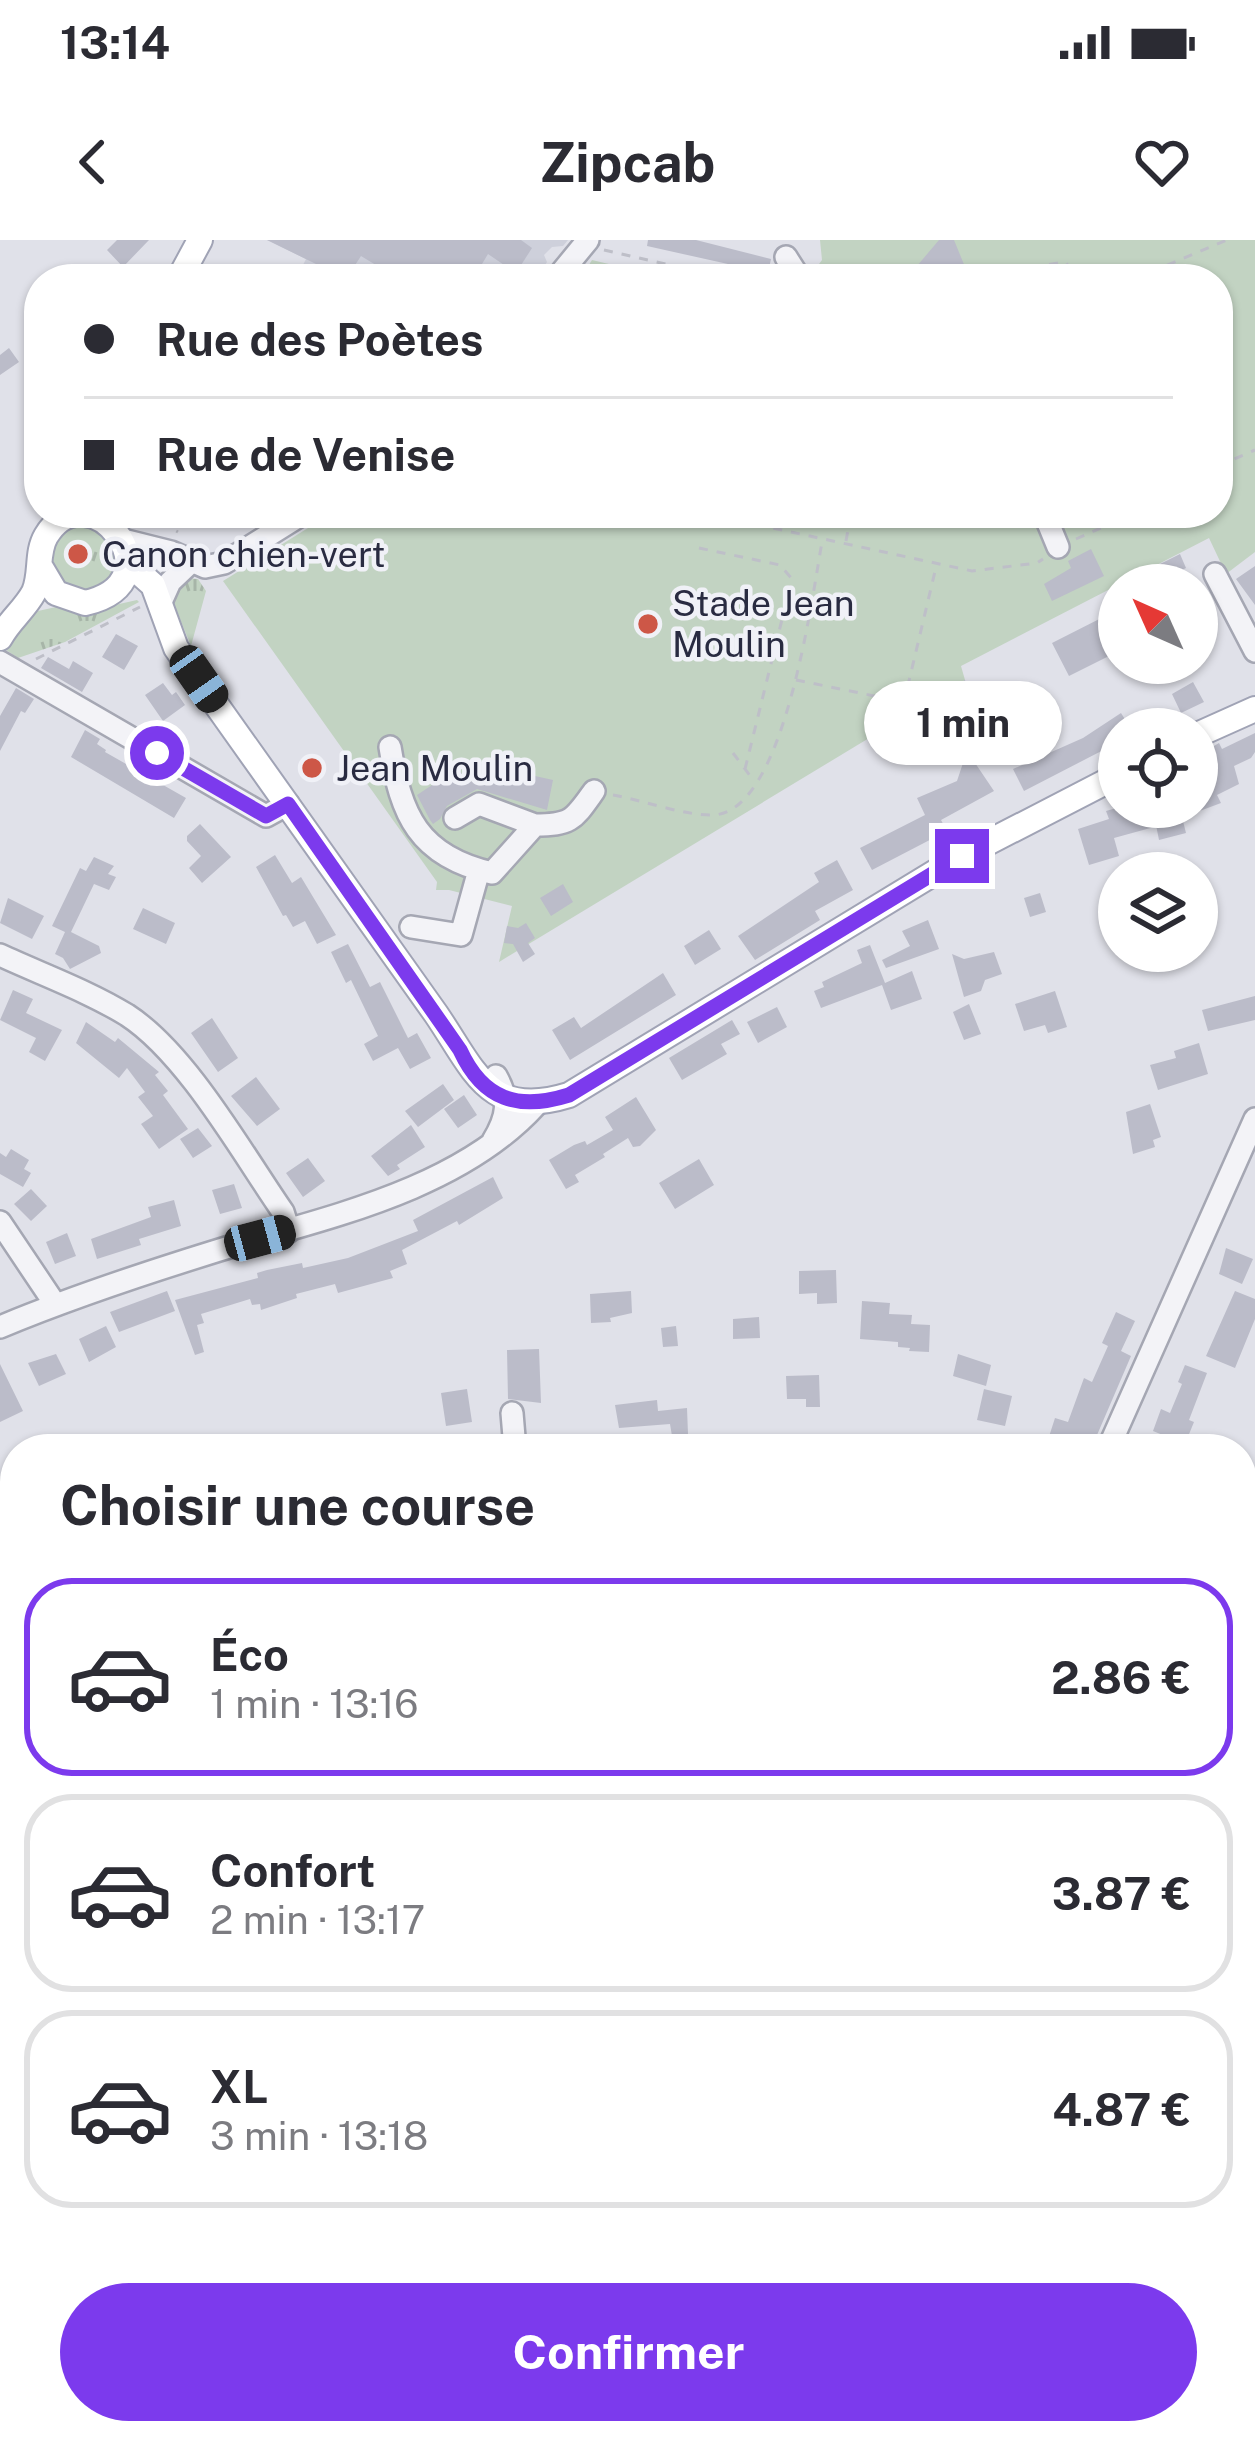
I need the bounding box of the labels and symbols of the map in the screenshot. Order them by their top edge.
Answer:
place label: Canon chien-vert [102,533,386,575]
marker: Canon chien-vert [65,541,91,567]
north arrow [1098,564,1218,684]
place label: Stade Jean Moulin [672,582,854,665]
marker: Stade Jean Moulin [635,611,661,637]
car [164,639,234,719]
callout: 1 min [863,682,1061,766]
route start [130,726,184,780]
place label: Jean Moulin [336,747,533,789]
marker: Jean Moulin [299,755,325,781]
route end [935,829,989,883]
car [221,1211,299,1265]

